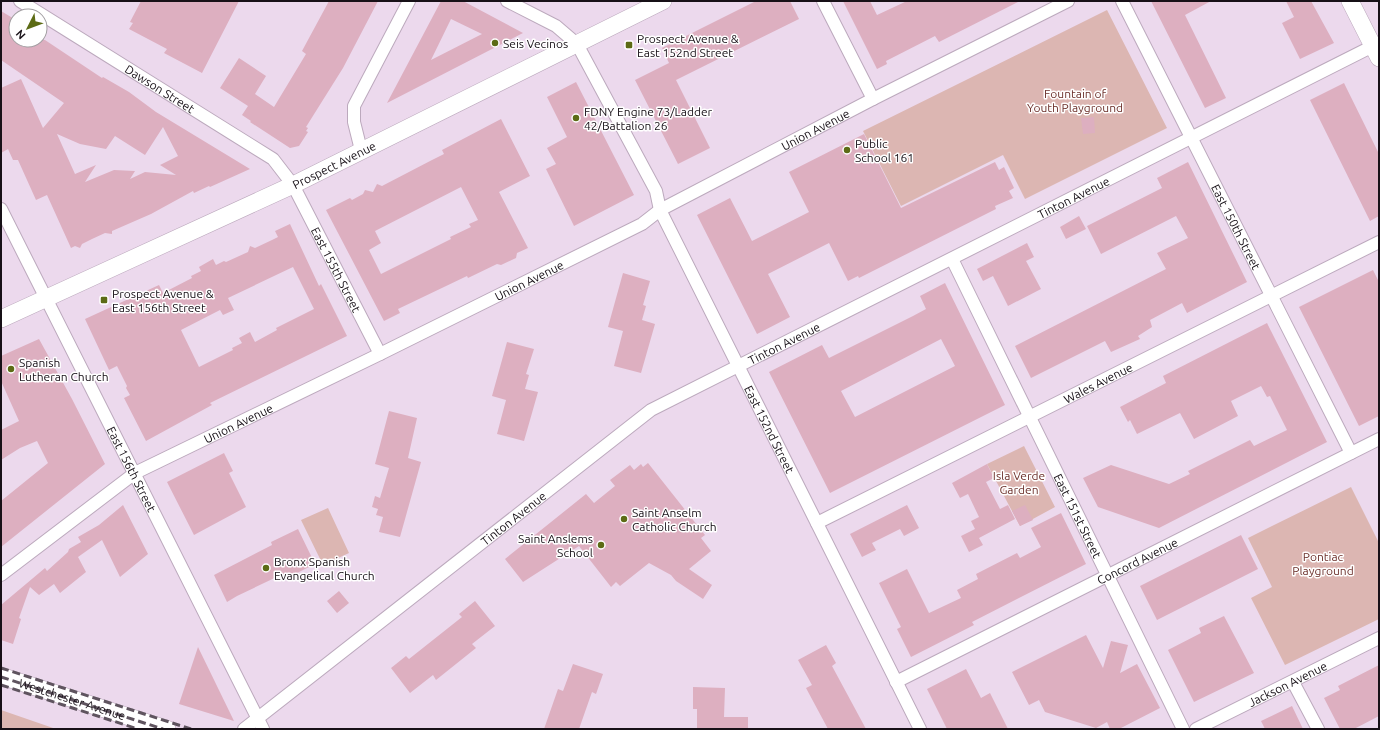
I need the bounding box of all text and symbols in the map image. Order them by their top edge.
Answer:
north arrow [8,8,48,48]
text: N [13,28,28,42]
place label: Prospect Avenue & East 152nd Street [637,32,739,59]
place label: Seis Vecinos [503,37,568,50]
marker: Seis Vecinos [490,38,500,48]
marker: Prospect Avenue & East 152nd Street [624,40,634,50]
street label: Dawson Street [123,62,197,115]
park label: Fountain of Youth Playground [1027,87,1123,114]
place label: FDNY Engine 73/Ladder 42/Battalion 26 [584,105,713,132]
street label: Union Avenue [779,106,851,152]
marker: FDNY Engine 73/Ladder 42/Battalion 26 [571,113,581,123]
place label: Public School 161 [855,137,914,164]
street label: Prospect Avenue [290,139,378,191]
marker: Public School 161 [842,145,852,155]
street label: Tinton Avenue [1035,174,1111,221]
street label: East 150th Street [1209,182,1263,272]
street label: East 155th Street [309,225,364,314]
street label: Union Avenue [492,258,565,303]
place label: Prospect Avenue & East 156th Street [112,287,214,314]
marker: Prospect Avenue & East 156th Street [99,295,109,305]
street label: Tinton Avenue [746,319,822,366]
place label: Spanish Lutheran Church [19,356,109,383]
street label: Wales Avenue [1061,360,1134,405]
marker: Spanish Lutheran Church [6,364,16,374]
street label: East 152nd Street [742,383,797,475]
street label: Union Avenue [201,401,275,445]
street label: East 156th Street [105,424,159,514]
park label: Isla Verde Garden [993,469,1045,496]
street label: East 151st Street [1052,471,1104,560]
street label: Tinton Avenue [478,489,548,547]
place label: Saint Anselm Catholic Church [632,506,717,533]
marker: Saint Anselm Catholic Church [619,514,629,524]
place label: Saint Anslems School [518,532,593,559]
street label: Concord Avenue [1095,535,1180,586]
marker: Saint Anslems School [596,540,606,550]
park label: Pontiac Playground [1292,550,1354,577]
place label: Bronx Spanish Evangelical Church [274,555,375,582]
marker: Bronx Spanish Evangelical Church [261,563,271,573]
street label: Jackson Avenue [1246,659,1329,709]
street label: Westchester Avenue [18,676,127,722]

